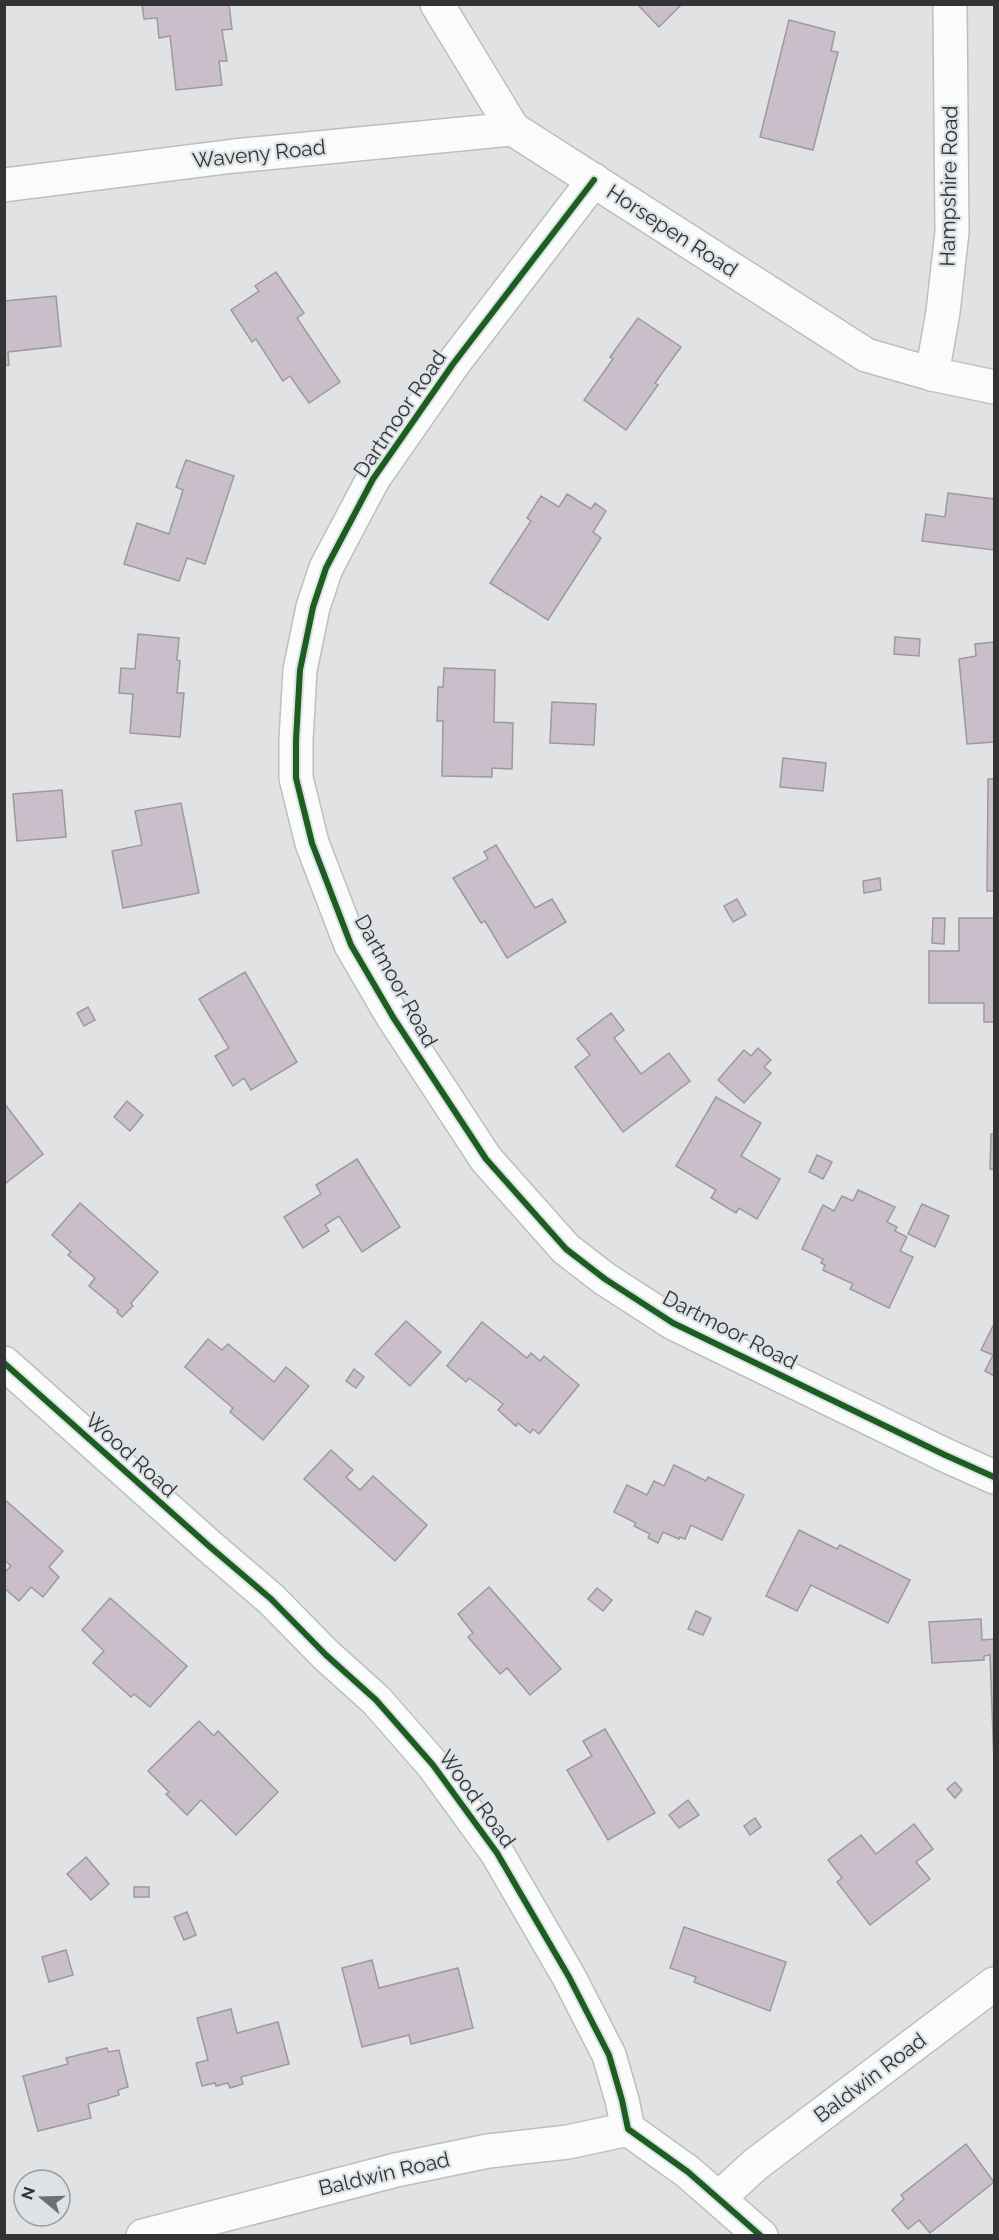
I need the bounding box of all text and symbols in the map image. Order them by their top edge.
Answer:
street label: Hampshire Road [935,105,962,267]
street label: Waveny Road [191,134,327,173]
street label: Horsepen Road [602,179,742,282]
street label: Dartmoor Road [348,346,451,482]
street label: Dartmoor Road [350,910,443,1051]
street label: Dartmoor Road [659,1285,802,1374]
street label: Wood Road [80,1407,182,1502]
street label: Wood Road [434,1745,521,1852]
street label: Baldwin Road [809,2027,931,2128]
street label: Baldwin Road [316,2146,452,2201]
north arrow [12,2168,72,2228]
text: N [17,2184,39,2202]

